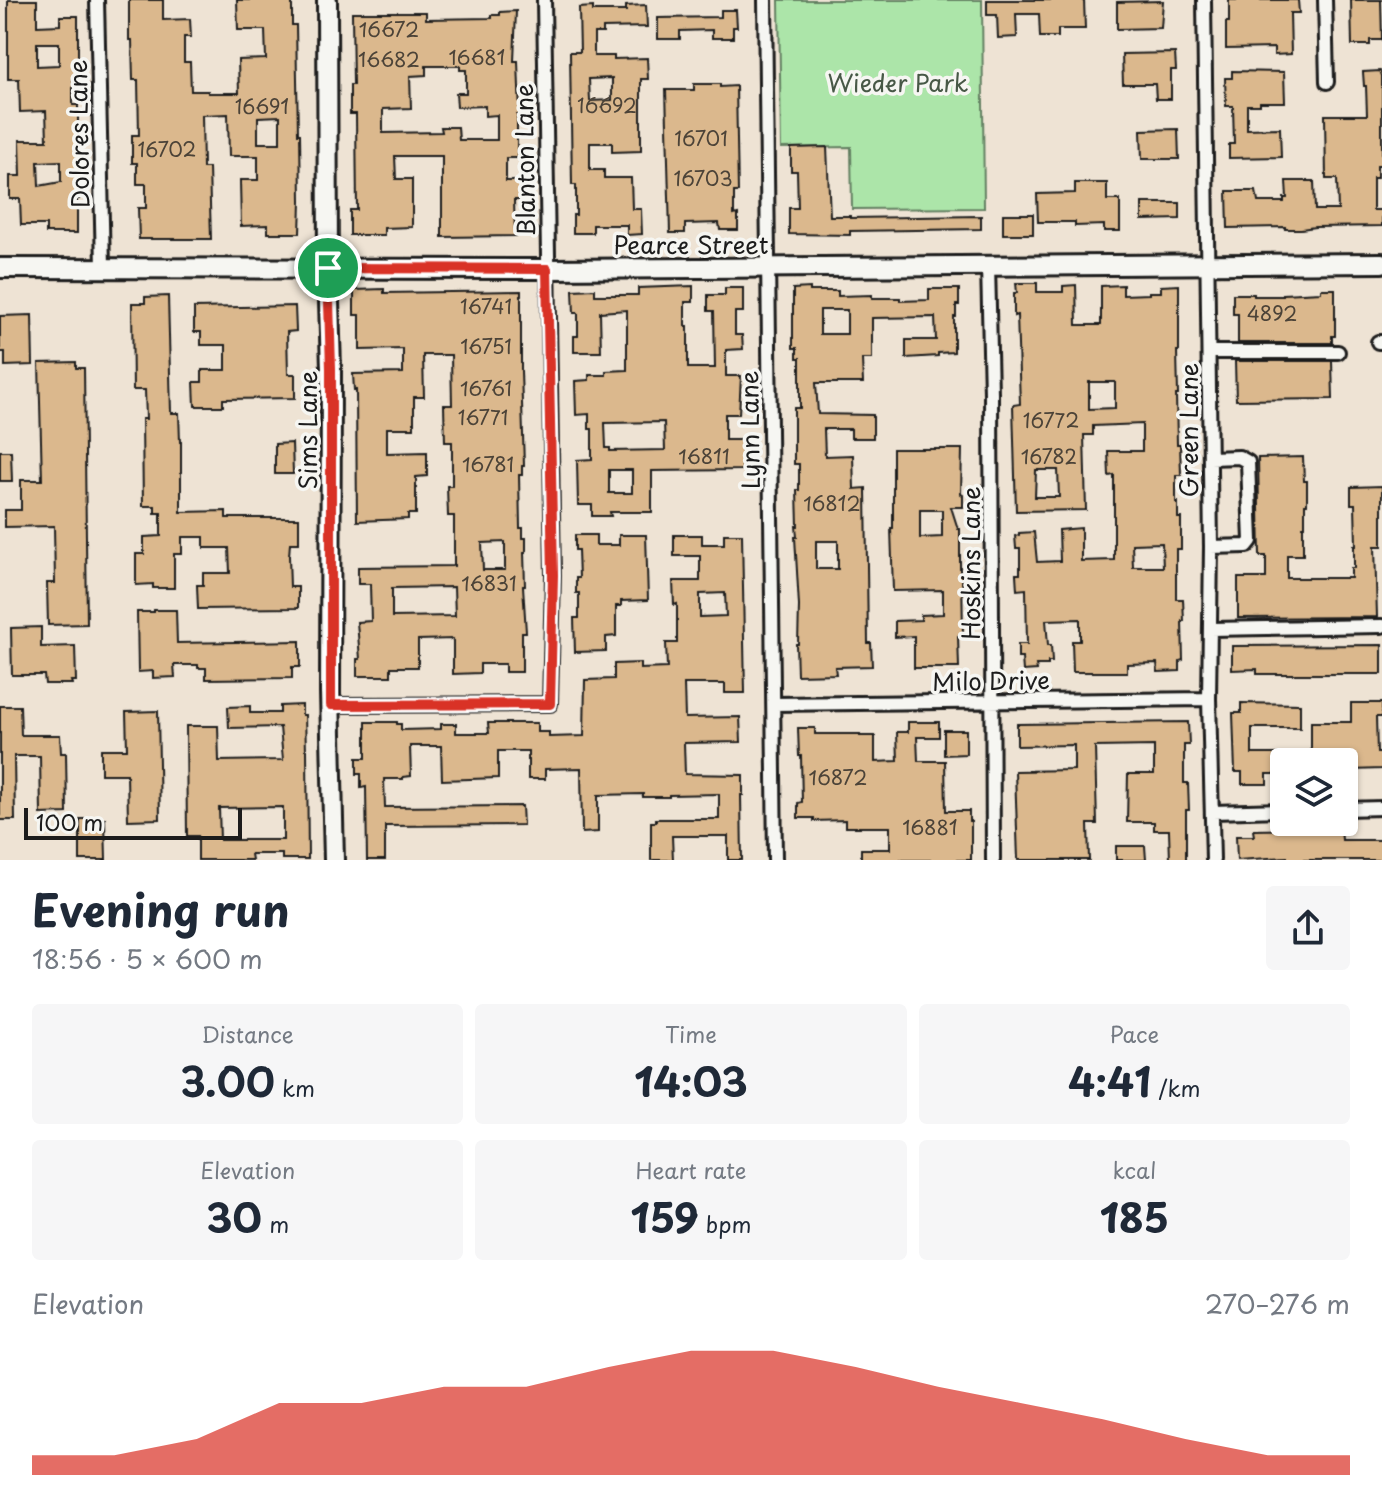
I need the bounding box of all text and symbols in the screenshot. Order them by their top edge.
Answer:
house number: 16672 [359,14,419,44]
house number: 16681 [449,42,506,72]
house number: 16682 [358,44,420,74]
street label: Dolores Lane [59,59,97,209]
park label: Wieder Park [828,64,968,100]
street label: Blanton Lane [505,83,543,237]
house number: 16692 [577,90,637,120]
house number: 16691 [235,91,289,121]
house number: 16701 [674,123,728,153]
house number: 16702 [137,134,197,164]
house number: 16703 [673,163,733,193]
street label: Pearce Street [614,226,769,262]
pin [294,234,362,302]
icon: arrive [306,246,350,290]
house number: 16741 [460,291,512,321]
house number: 4892 [1247,298,1297,328]
house number: 16751 [460,331,512,361]
street label: Green Lane [1170,363,1206,497]
street label: Sims Lane [289,370,325,490]
street label: Lynn Lane [730,370,768,490]
house number: 16761 [460,373,512,403]
house number: 16771 [458,402,508,432]
house number: 16772 [1023,405,1079,435]
house number: 16811 [678,441,730,471]
house number: 16782 [1021,441,1077,471]
house number: 16781 [462,449,514,479]
street label: Hoskins Lane [952,486,988,640]
house number: 16812 [803,488,861,518]
house number: 16831 [461,568,517,598]
street label: Milo Drive [932,661,1050,699]
map controls [1270,748,1358,836]
button: layers [1270,748,1358,836]
house number: 16872 [809,762,867,792]
scale bar [24,804,242,840]
text: 100 m [36,805,103,838]
house number: 16881 [902,812,958,842]
text: Evening run [32,876,290,942]
button: share [1266,886,1350,970]
text: 18:56 · 5 × 600 m [32,939,263,978]
text: Distance [202,1017,294,1050]
text: Time [665,1017,717,1050]
text: Pace [1110,1017,1159,1050]
text: 3.00 [180,1050,275,1111]
text: 14:03 [634,1050,748,1111]
text: 4:41 [1068,1050,1151,1111]
text: km [275,1071,315,1104]
text: /km [1151,1071,1201,1104]
text: Elevation [200,1153,295,1186]
text: Heart rate [635,1153,747,1186]
text: kcal [1112,1153,1156,1186]
text: 30 [206,1186,262,1247]
text: 159 [631,1186,699,1247]
text: 185 [1100,1186,1169,1247]
text: m [262,1207,289,1240]
text: bpm [699,1207,751,1240]
text: Elevation [32,1284,144,1323]
text: 270–276 m [1205,1284,1350,1323]

